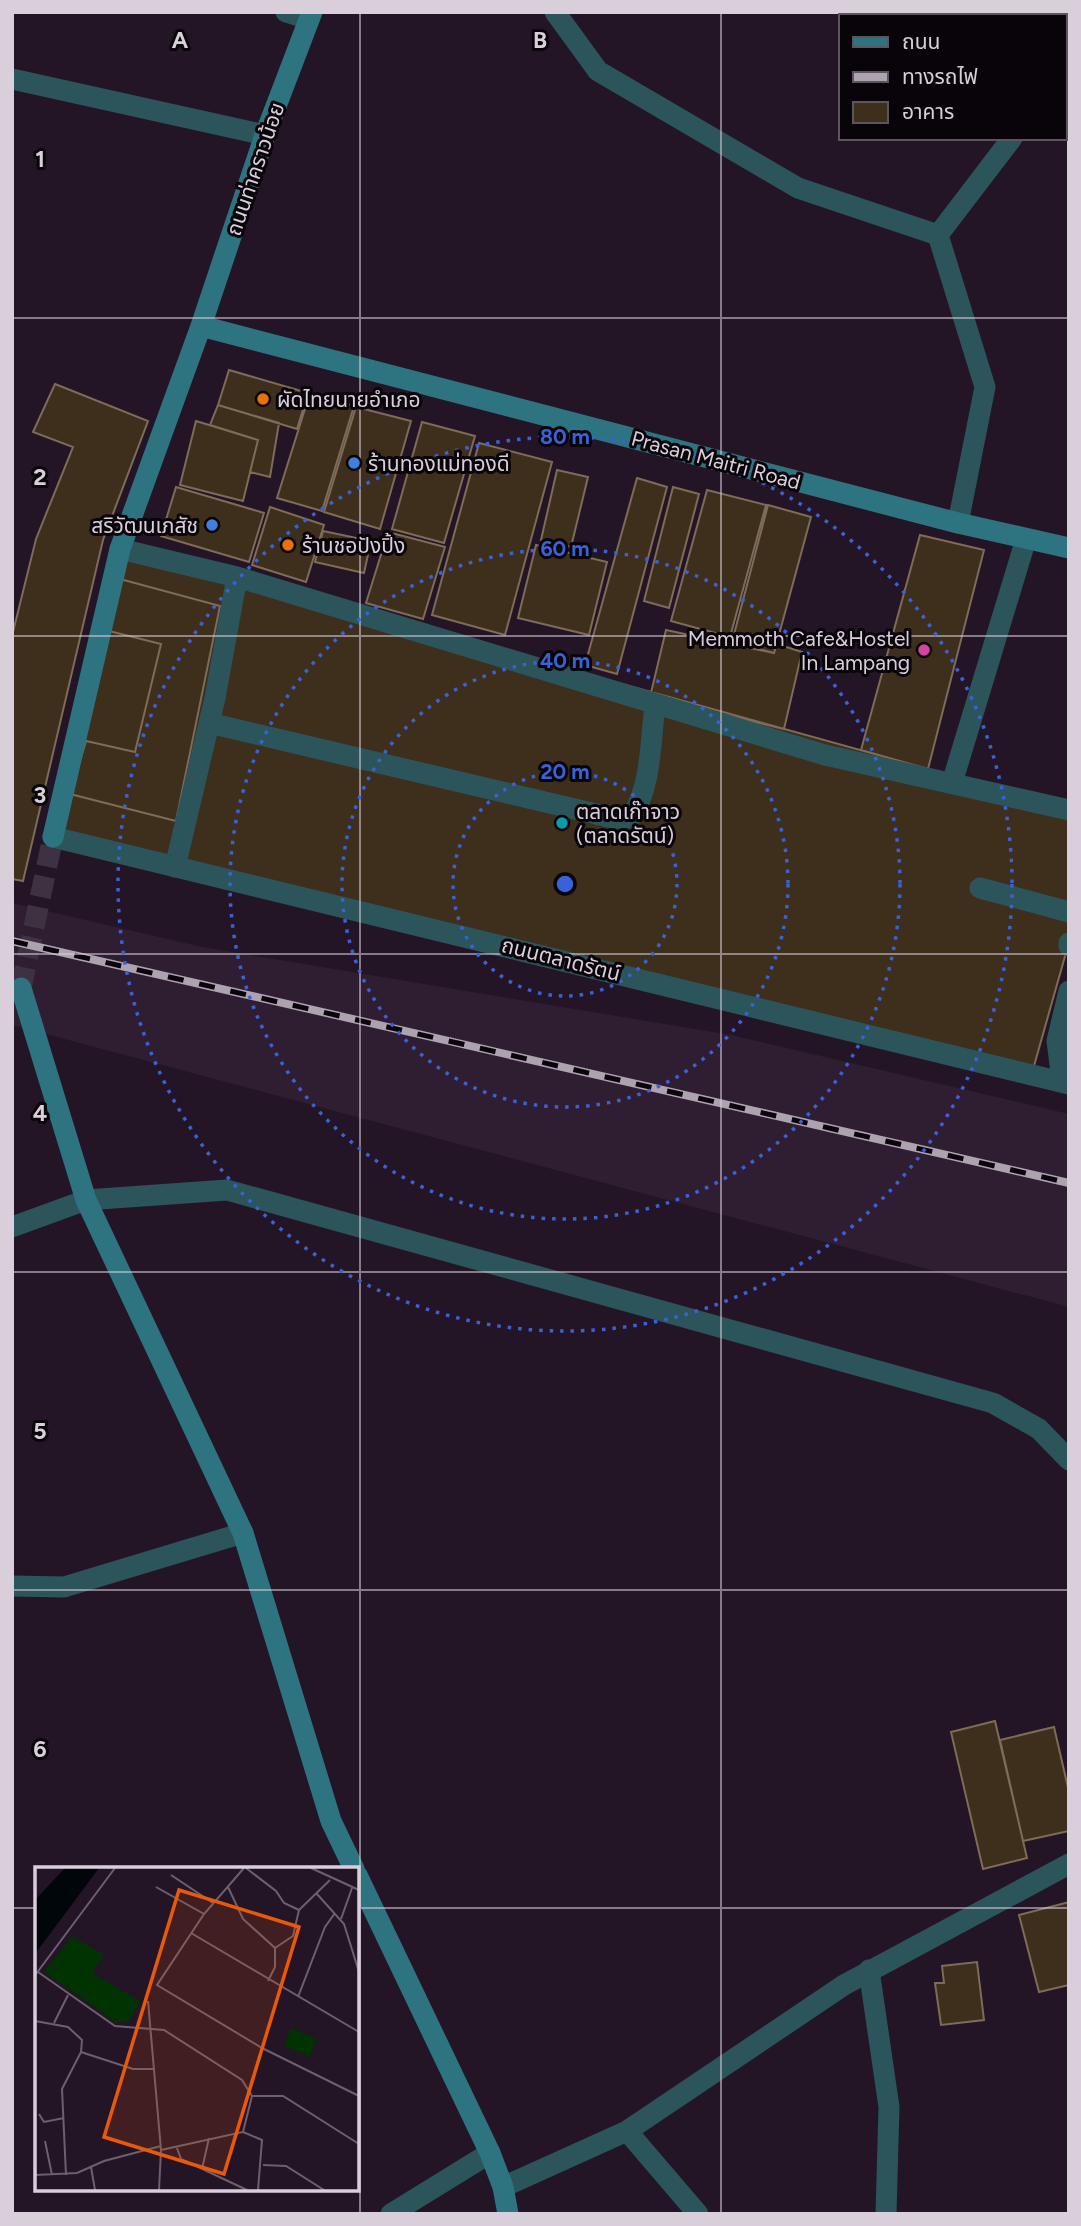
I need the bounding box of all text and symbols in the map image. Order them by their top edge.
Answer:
legend [839,14,1067,140]
text: A [172,26,189,54]
text: B [533,26,547,54]
text: ถนน [902,29,940,54]
text: ทางรถไฟ [902,64,978,89]
street label: ถนนท่าคราวน้อย [221,99,289,239]
text: อาคาร [902,99,954,124]
text: 1 [35,145,45,173]
place label: ผัดไทยนายอำเภอ [277,387,421,412]
marker: ผัดไทยนายอำเภอ [255,391,271,407]
text: 80 m [540,424,590,449]
street label: Prasan Maitri Road [629,425,803,495]
place label: ร้านทองแม่ทองดี [368,451,510,476]
marker: ร้านทองแม่ทองดี [346,455,362,471]
text: 2 [33,463,47,491]
place label: สริวัฒนเภสัช [91,513,198,538]
marker: สริวัฒนเภสัช [204,517,220,533]
place label: ร้านชอปังปิ้ง [302,532,405,558]
text: 60 m [540,536,590,561]
marker: ร้านชอปังปิ้ง [280,537,296,553]
place label: Memmoth Cafe&Hostel In Lampang [688,626,910,675]
marker: Memmoth Cafe&Hostel In Lampang [916,642,932,658]
text: 40 m [540,648,590,673]
text: 20 m [540,759,590,784]
text: 3 [34,781,46,809]
place label: ตลาดเก๊าจาว (ตลาดรัตน์) [576,799,680,848]
marker: ตลาดเก๊าจาว (ตลาดรัตน์) [554,815,570,831]
centre of rings [553,872,577,896]
street label: ถนนตลาดรัตน์ [499,932,623,986]
text: 4 [33,1099,47,1127]
text: 5 [33,1417,47,1445]
text: 6 [33,1735,47,1763]
inset map [35,1867,359,2191]

